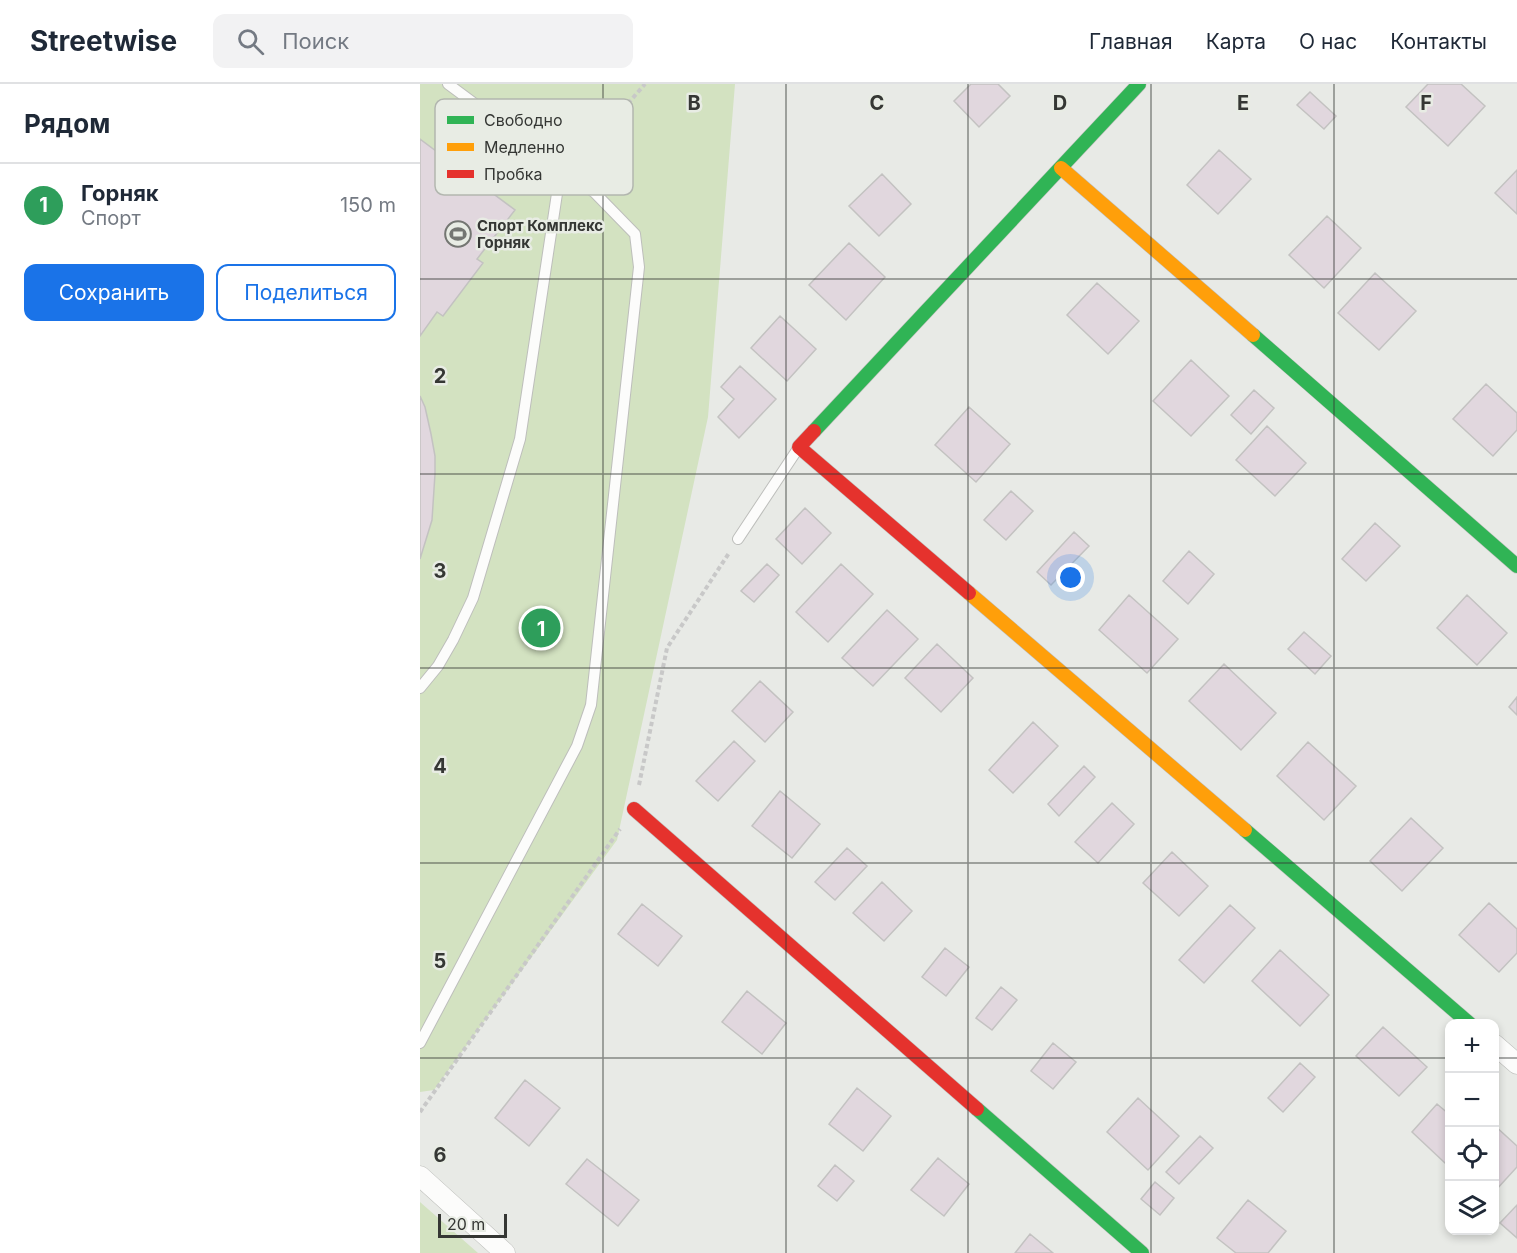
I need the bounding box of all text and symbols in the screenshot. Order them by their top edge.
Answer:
search box [213,14,633,68]
text: Streetwise [30,24,177,58]
icon: search [234,25,267,58]
text: Поиск [282,28,349,54]
text: Главная [1089,29,1173,54]
text: Карта [1206,29,1266,54]
text: О нас [1299,29,1357,54]
text: Контакты [1390,29,1487,54]
text: B [687,91,701,115]
text: C [870,91,884,115]
text: D [1053,91,1067,115]
text: E [1237,91,1249,115]
text: F [1420,91,1432,115]
legend [435,99,633,195]
text: Рядом [24,108,110,139]
text: Свободно [484,110,563,130]
text: Медленно [484,137,565,157]
text: Пробка [484,164,542,184]
text: Горняк [81,180,159,206]
text: 1 [39,193,48,217]
text: 150 m [340,193,396,217]
text: Спорт [81,206,141,230]
place label: Спорт Комплекс Горняк [477,216,603,252]
sports icon: Спорт Комплекс Горняк [443,219,473,249]
button: Сохранить [24,264,204,321]
button: Поделиться [216,264,396,321]
text: 2 [434,364,446,388]
text: 3 [434,559,446,583]
your location [1056,563,1085,592]
pin: 1 [522,606,560,650]
text: 4 [433,754,447,778]
text: 5 [434,949,446,973]
map controls [1445,1019,1499,1235]
button: + [1445,1019,1499,1073]
button: − [1445,1073,1499,1127]
button: locate [1445,1127,1499,1181]
text: 6 [434,1143,447,1167]
button: layers [1445,1181,1499,1235]
scale bar [438,1211,507,1238]
text: 20 m [447,1214,485,1234]

